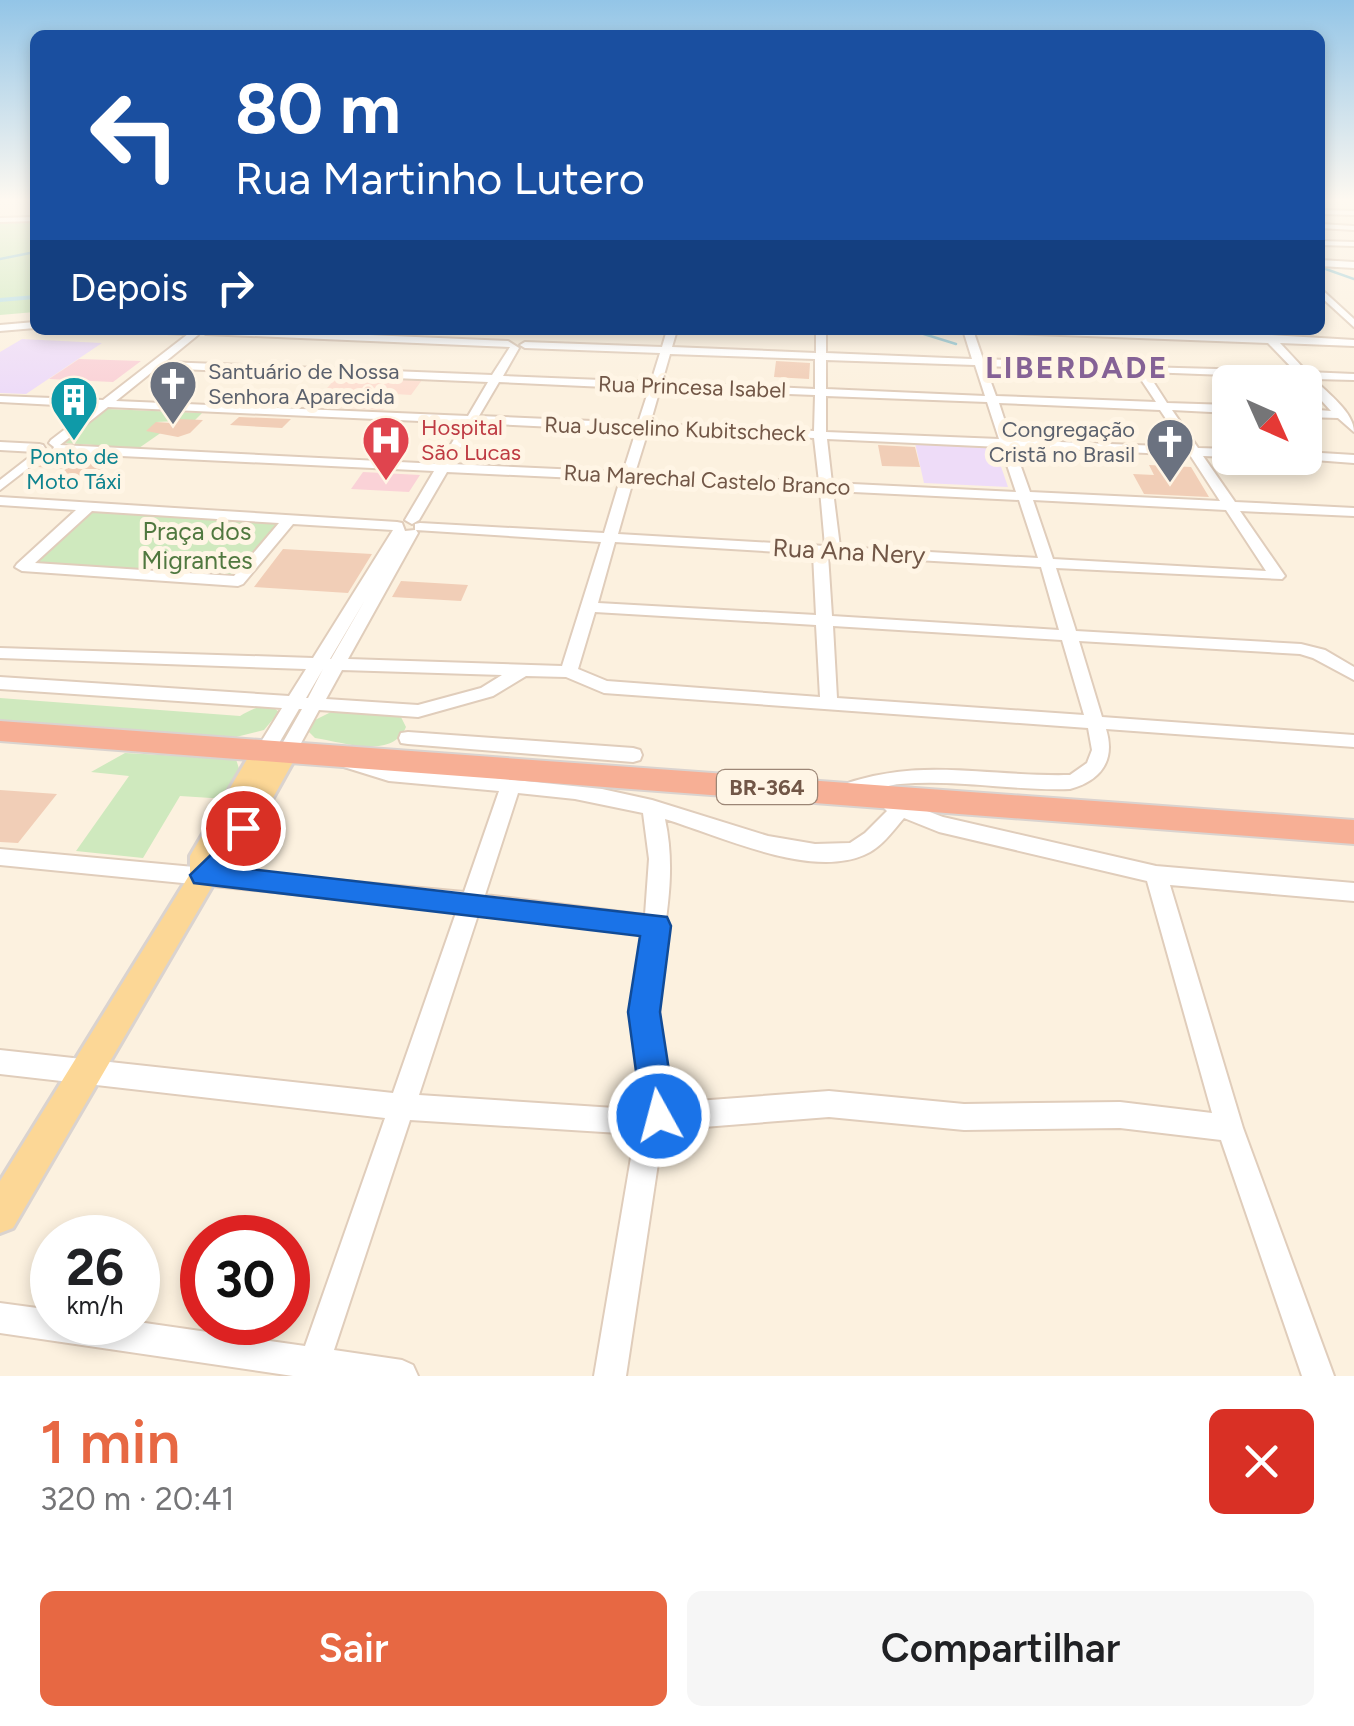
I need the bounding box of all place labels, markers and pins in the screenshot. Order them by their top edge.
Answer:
church icon: Santuário de Nossa Senhora Aparecida [147,358,199,426]
place label: Santuário de Nossa Senhora Aparecida [208,358,399,410]
building icon: Ponto de Moto Táxi [48,374,100,442]
hospital icon: Hospital São Lucas [360,414,412,482]
place label: Hospital São Lucas [421,414,521,466]
place label: Congregação Cristã no Brasil [989,416,1135,468]
church icon: Congregação Cristã no Brasil [1144,416,1196,484]
place label: Ponto de Moto Táxi [26,443,122,495]
pin [201,786,286,871]

